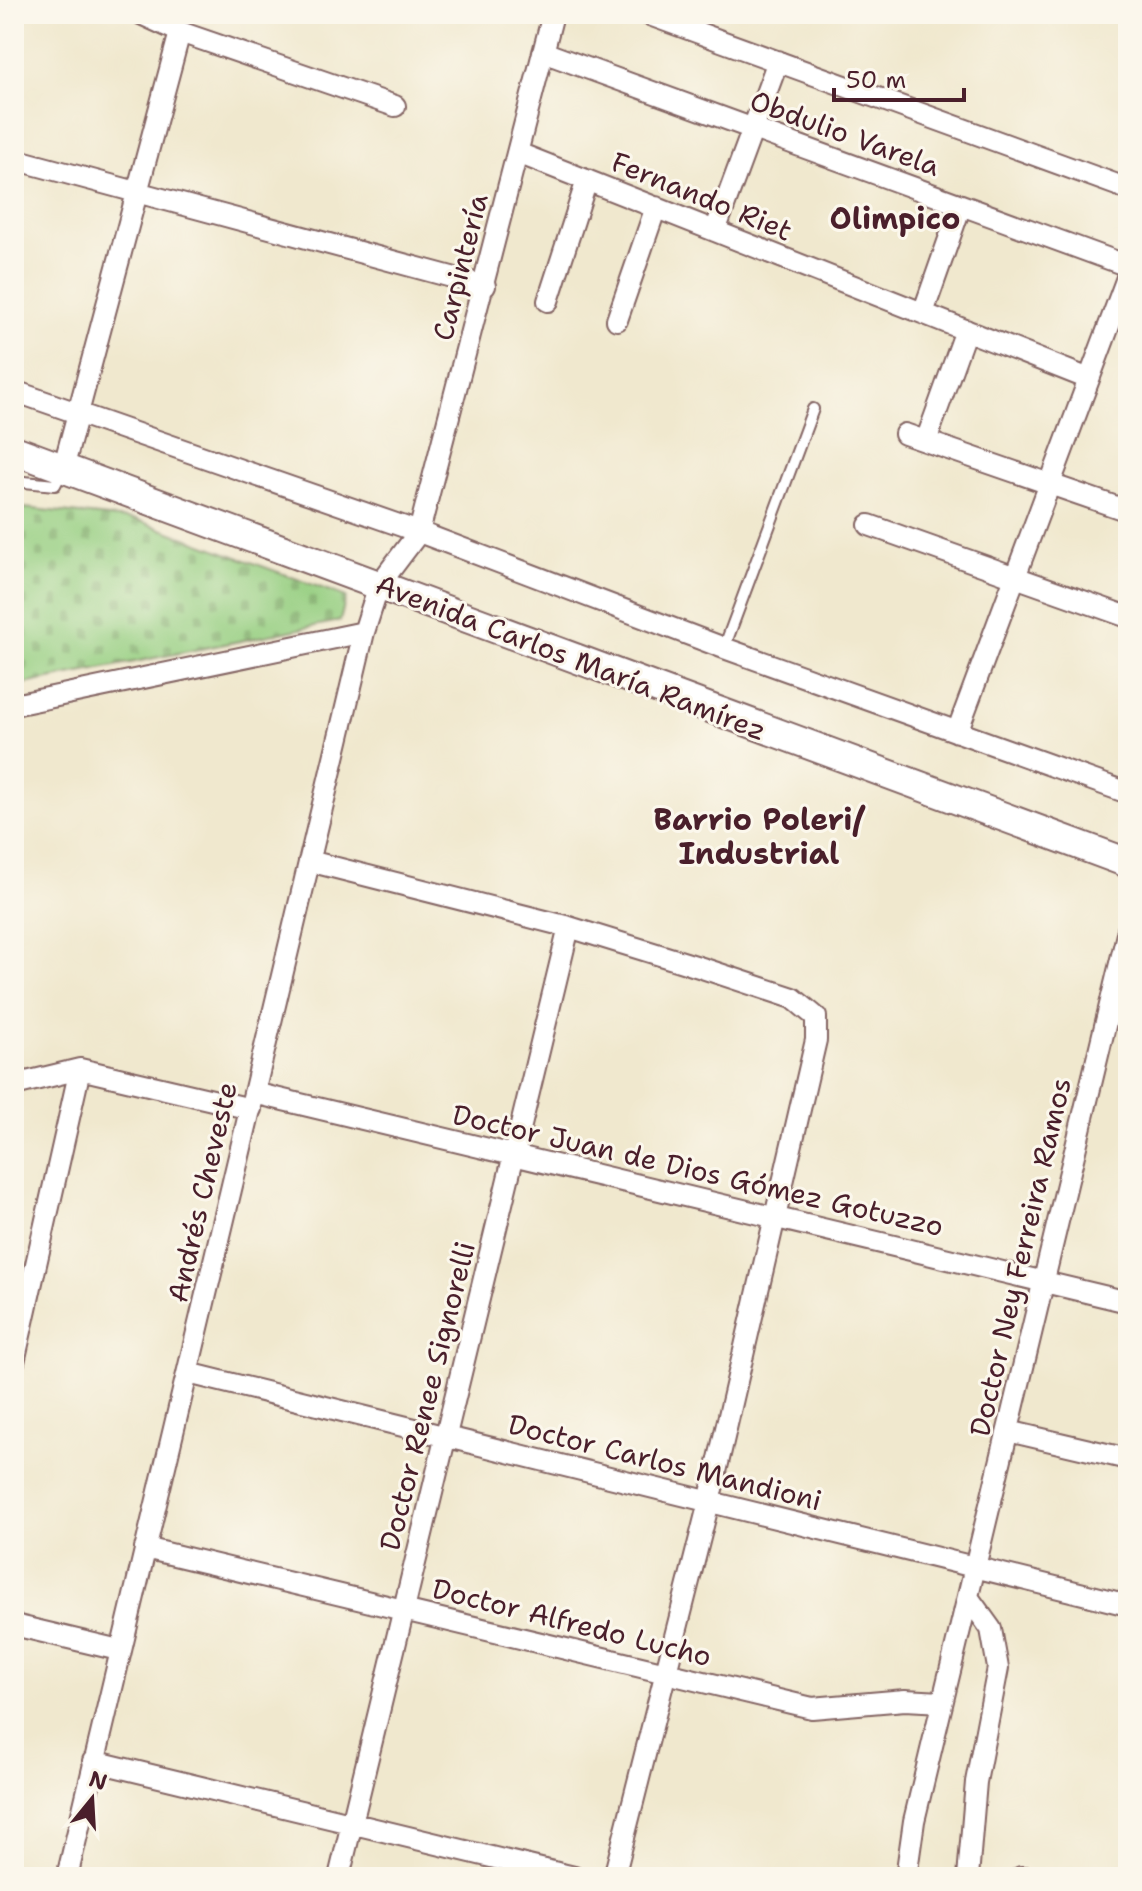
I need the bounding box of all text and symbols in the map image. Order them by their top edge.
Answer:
scale bar [834,52,964,102]
text: 50 m [846,64,906,96]
street label: Obdulio Varela [745,81,945,185]
street label: Fernando Riet [606,142,798,250]
street label: Carpintería [423,190,497,344]
district label: Olimpico [829,198,961,239]
street label: Avenida Carlos María Ramírez [370,565,772,749]
district label: Barrio Poleri/ Industrial [654,799,867,874]
street label: Doctor Ney Ferreira Ramos [960,1074,1080,1440]
street label: Andrés Cheveste [158,1078,246,1306]
street label: Doctor Juan de Dios Gómez Gotuzzo [449,1095,947,1245]
street label: Doctor Renee Signorelli [370,1238,484,1554]
street label: Doctor Carlos Mandioni [504,1405,826,1519]
street label: Doctor Alfredo Lucho [428,1569,716,1675]
north arrow [52,1759,132,1839]
text: N [85,1764,111,1797]

